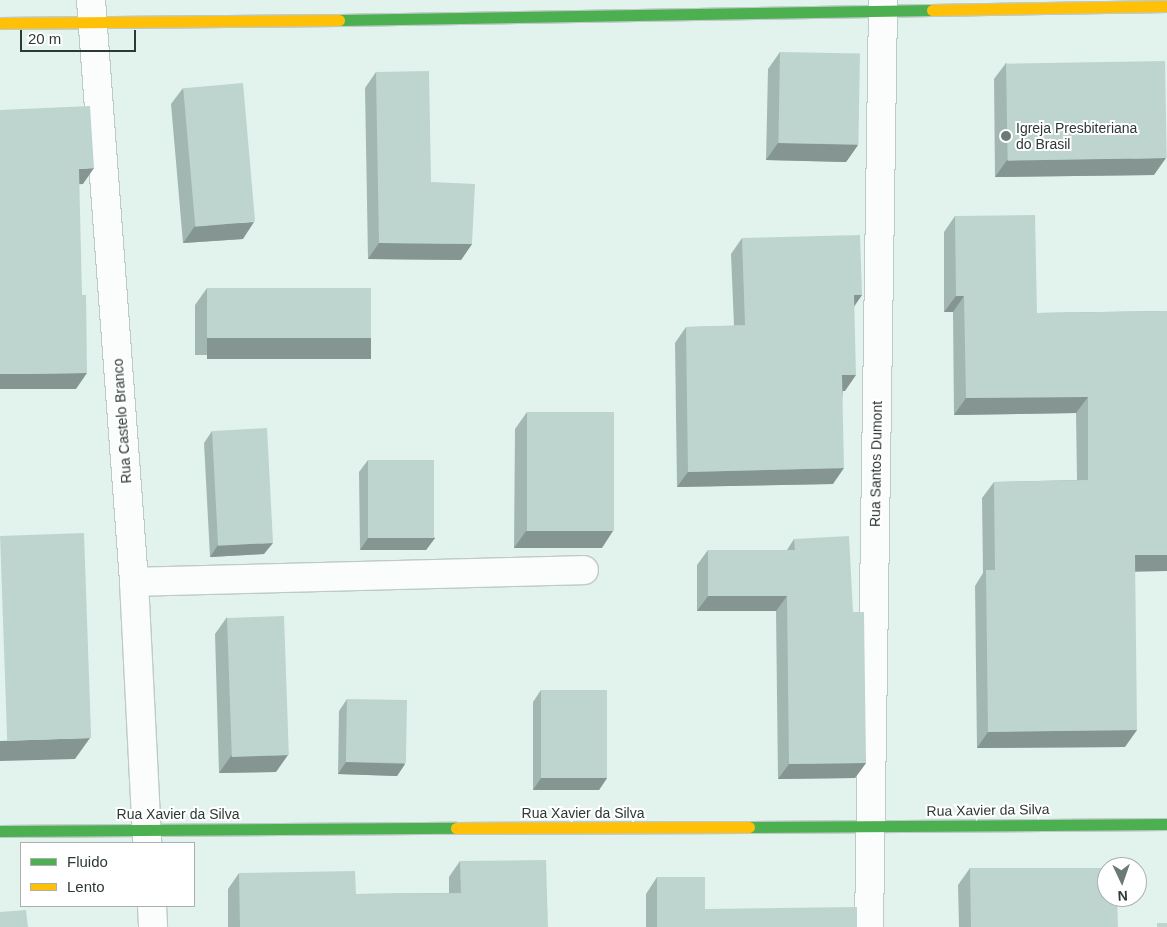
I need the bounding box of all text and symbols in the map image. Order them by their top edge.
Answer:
scale bar [22,20,139,52]
text: 20 m [28,30,61,47]
place label: Igreja Presbiteriana do Brasil [1016,120,1137,152]
marker: Igreja Presbiteriana do Brasil [1000,130,1012,142]
street label: Rua Castelo Branco [109,358,135,484]
street label: Rua Santos Dumont [867,401,885,527]
street label: Rua Xavier da Silva [926,801,1050,819]
street label: Rua Xavier da Silva [522,805,644,821]
street label: Rua Xavier da Silva [117,806,239,822]
legend [20,842,195,907]
text: Fluido [67,853,108,870]
north arrow [1097,857,1147,907]
text: Lento [67,878,105,895]
text: N [1117,888,1128,904]

